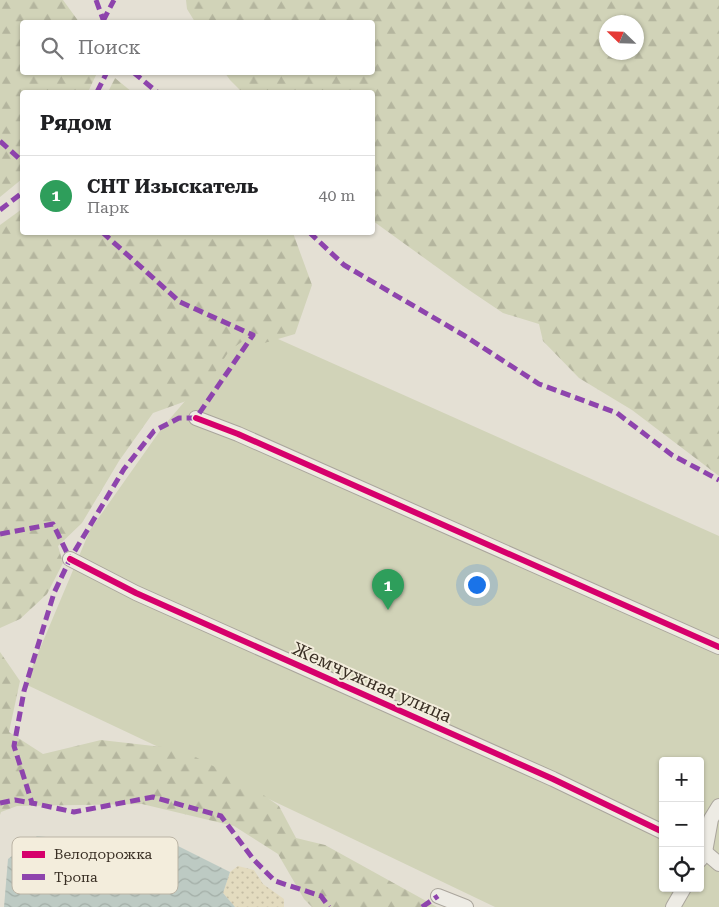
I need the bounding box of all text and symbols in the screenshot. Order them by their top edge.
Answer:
north arrow [599,15,644,60]
search box [20,20,375,75]
icon: search [38,34,66,62]
text: Поиск [78,36,141,59]
text: Рядом [40,111,112,135]
text: СНТ Изыскатель [87,175,258,198]
text: 1 [52,186,60,205]
text: 40 m [318,186,355,205]
text: Парк [87,198,129,217]
pin: 1 [372,569,404,610]
your location [464,572,490,598]
street label: Жемчужная улица [289,637,455,727]
map controls [659,757,704,892]
button: + [659,757,704,802]
button: − [659,802,704,847]
legend [12,837,178,894]
text: Велодорожка [54,846,153,862]
button: locate [659,847,704,892]
text: Тропа [54,869,98,885]

